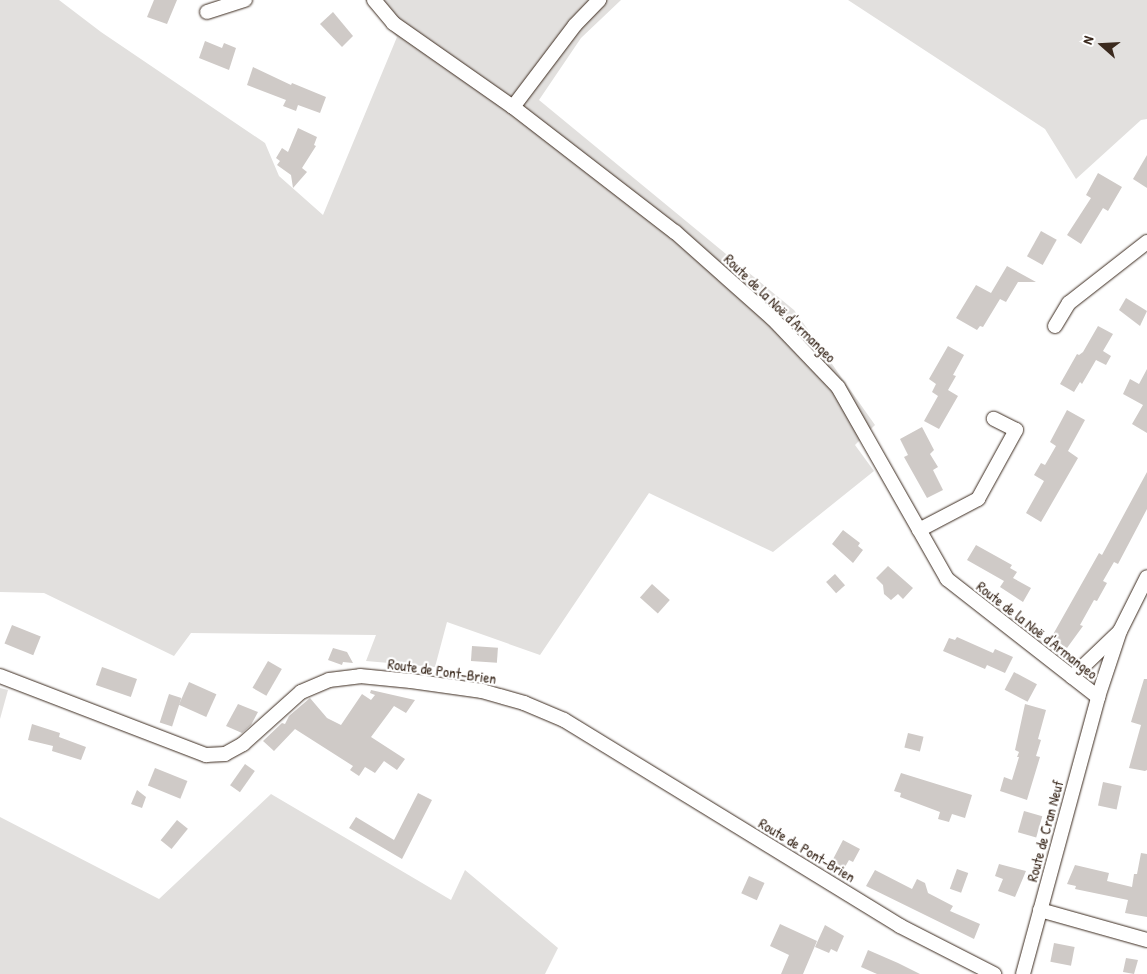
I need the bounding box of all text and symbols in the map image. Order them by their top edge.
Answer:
north arrow [1077,20,1127,70]
text: N [1077,33,1098,47]
street label: Route de la Noë d'Armangeo [720,250,840,366]
street label: Route de la Noë d'Armangeo [973,577,1101,683]
street label: Route de Pont-Brien [387,654,497,688]
street label: Route de Cran Neuf [1023,778,1067,884]
street label: Route de Pont-Brien [755,814,859,886]

